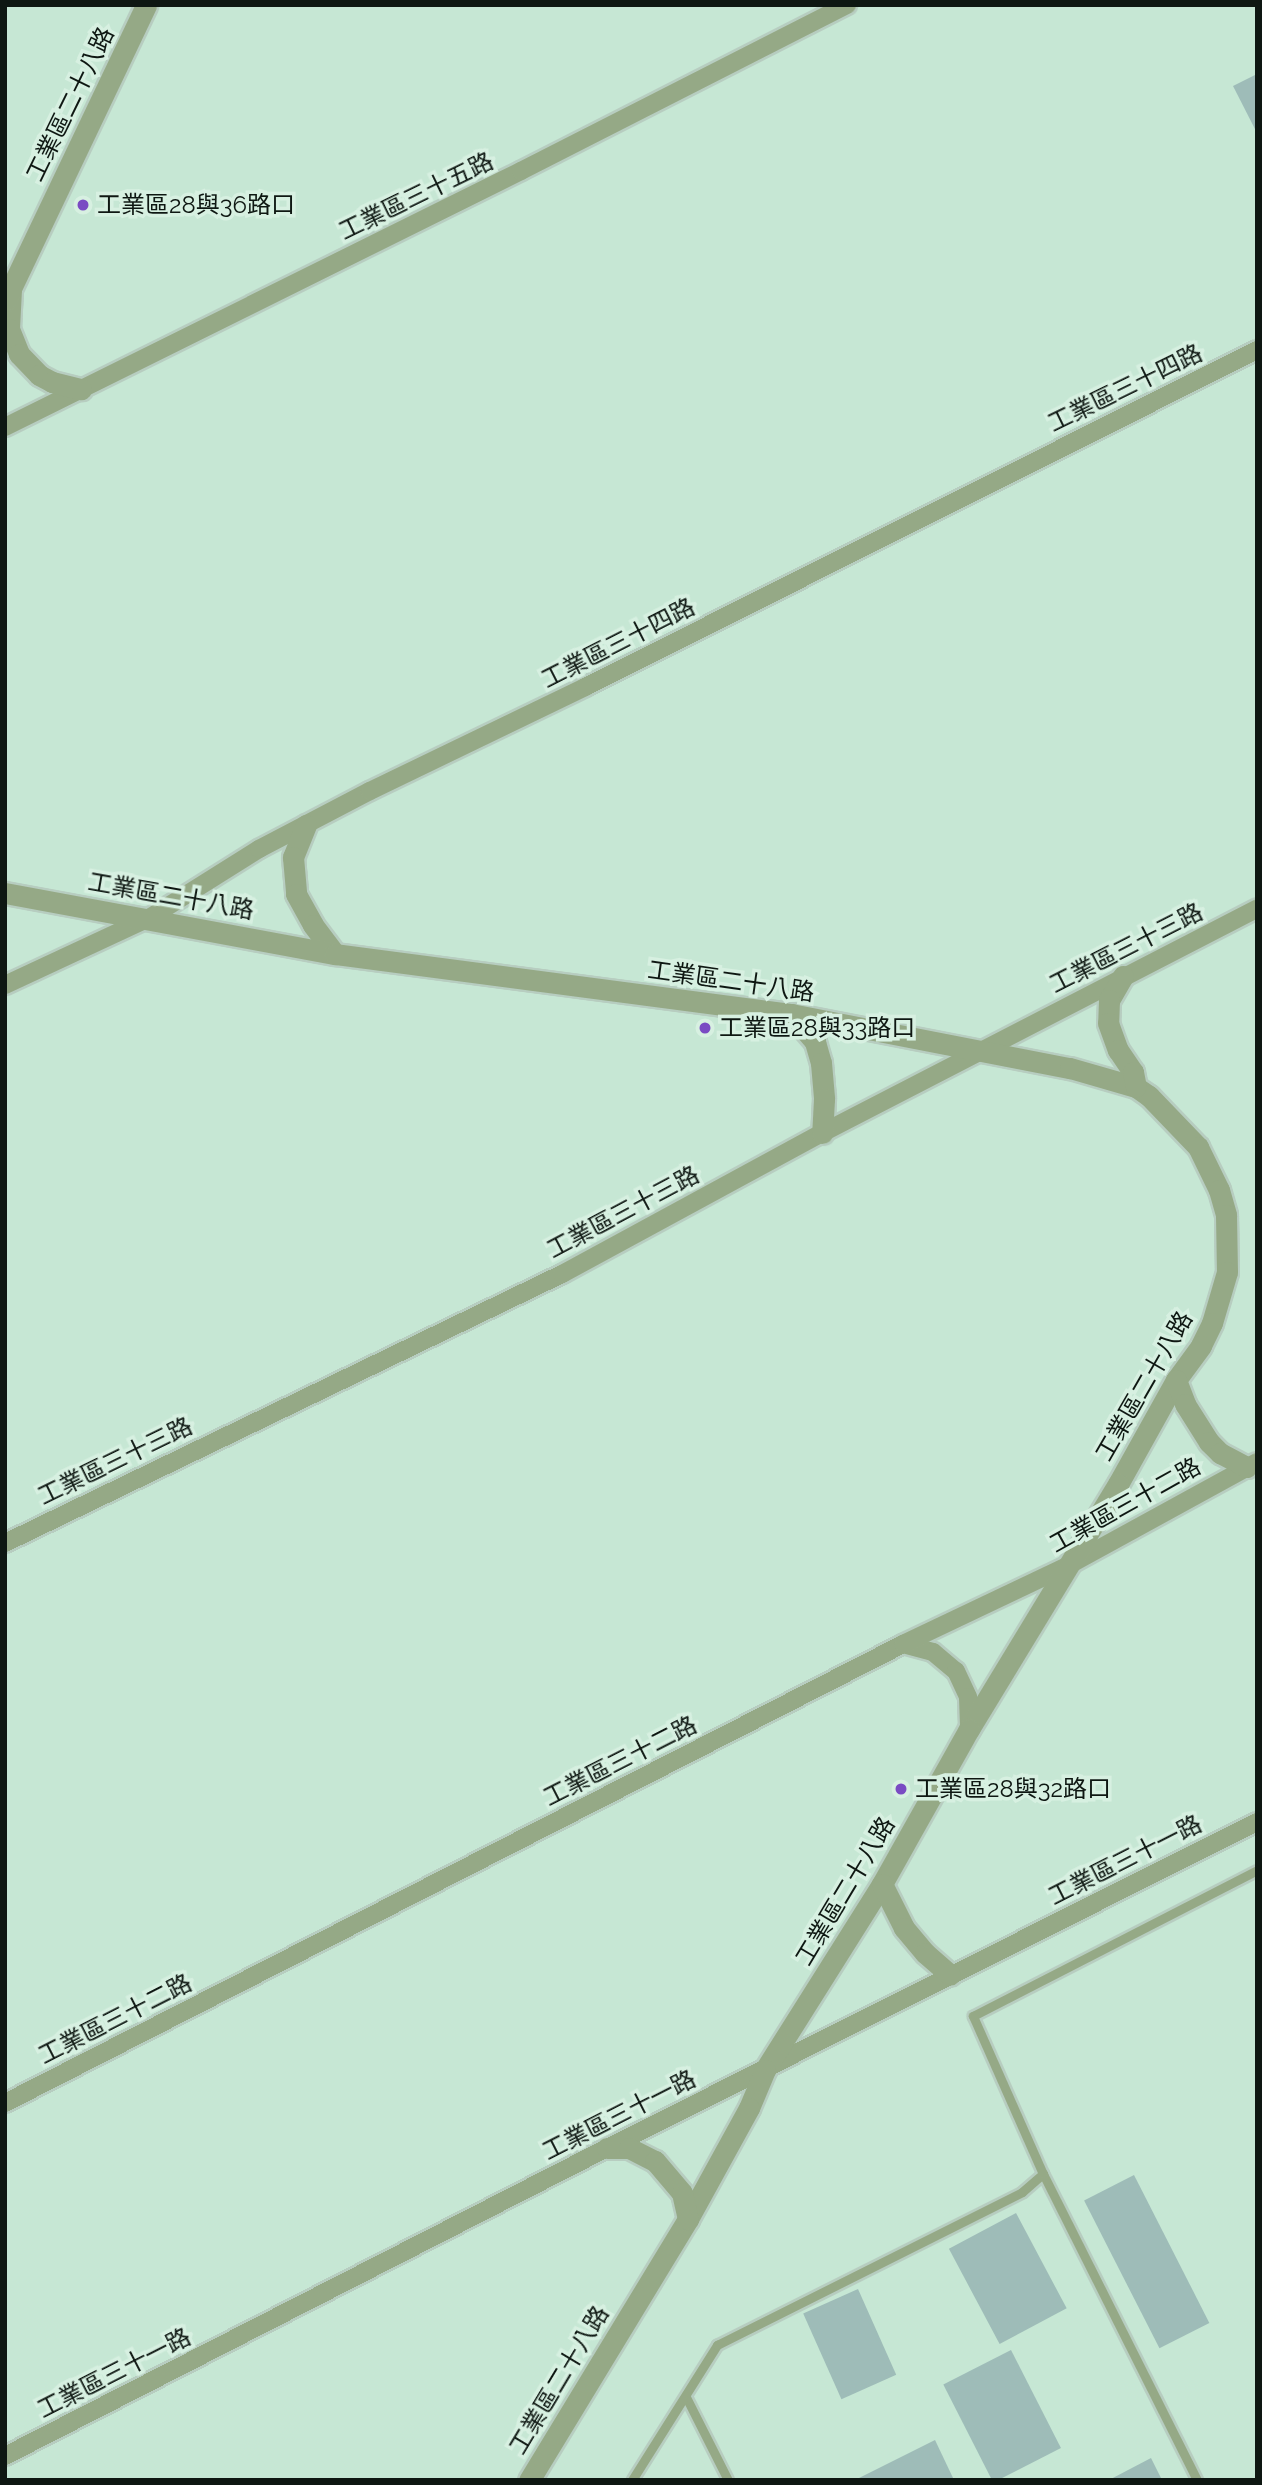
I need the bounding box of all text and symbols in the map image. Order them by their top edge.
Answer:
street label: 工業區二十八路 [20,22,120,186]
street label: 工業區三十五路 [334,146,498,246]
place label: 工業區28與36路口 [97,191,295,219]
marker: 工業區28與36路口 [75,197,91,213]
street label: 工業區三十四路 [1043,338,1207,438]
street label: 工業區三十四路 [537,592,699,694]
street label: 工業區二十八路 [86,867,256,925]
street label: 工業區三十三路 [1045,897,1207,999]
street label: 工業區二十八路 [646,955,816,1007]
place label: 工業區28與33路口 [719,1014,915,1042]
marker: 工業區28與33路口 [697,1020,713,1036]
street label: 工業區三十三路 [542,1160,704,1264]
street label: 工業區二十八路 [1090,1306,1198,1466]
street label: 工業區三十三路 [33,1411,197,1511]
street label: 工業區三十二路 [1045,1452,1205,1558]
street label: 工業區三十二路 [539,1710,701,1812]
place label: 工業區28與32路口 [915,1775,1111,1803]
marker: 工業區28與32路口 [893,1781,909,1797]
street label: 工業區三十一路 [1044,1809,1206,1911]
street label: 工業區二十八路 [789,1812,901,1970]
street label: 工業區三十二路 [34,1968,196,2070]
street label: 工業區三十一路 [538,2064,700,2166]
street label: 工業區二十八路 [503,2301,615,2459]
street label: 工業區三十一路 [33,2322,195,2424]

